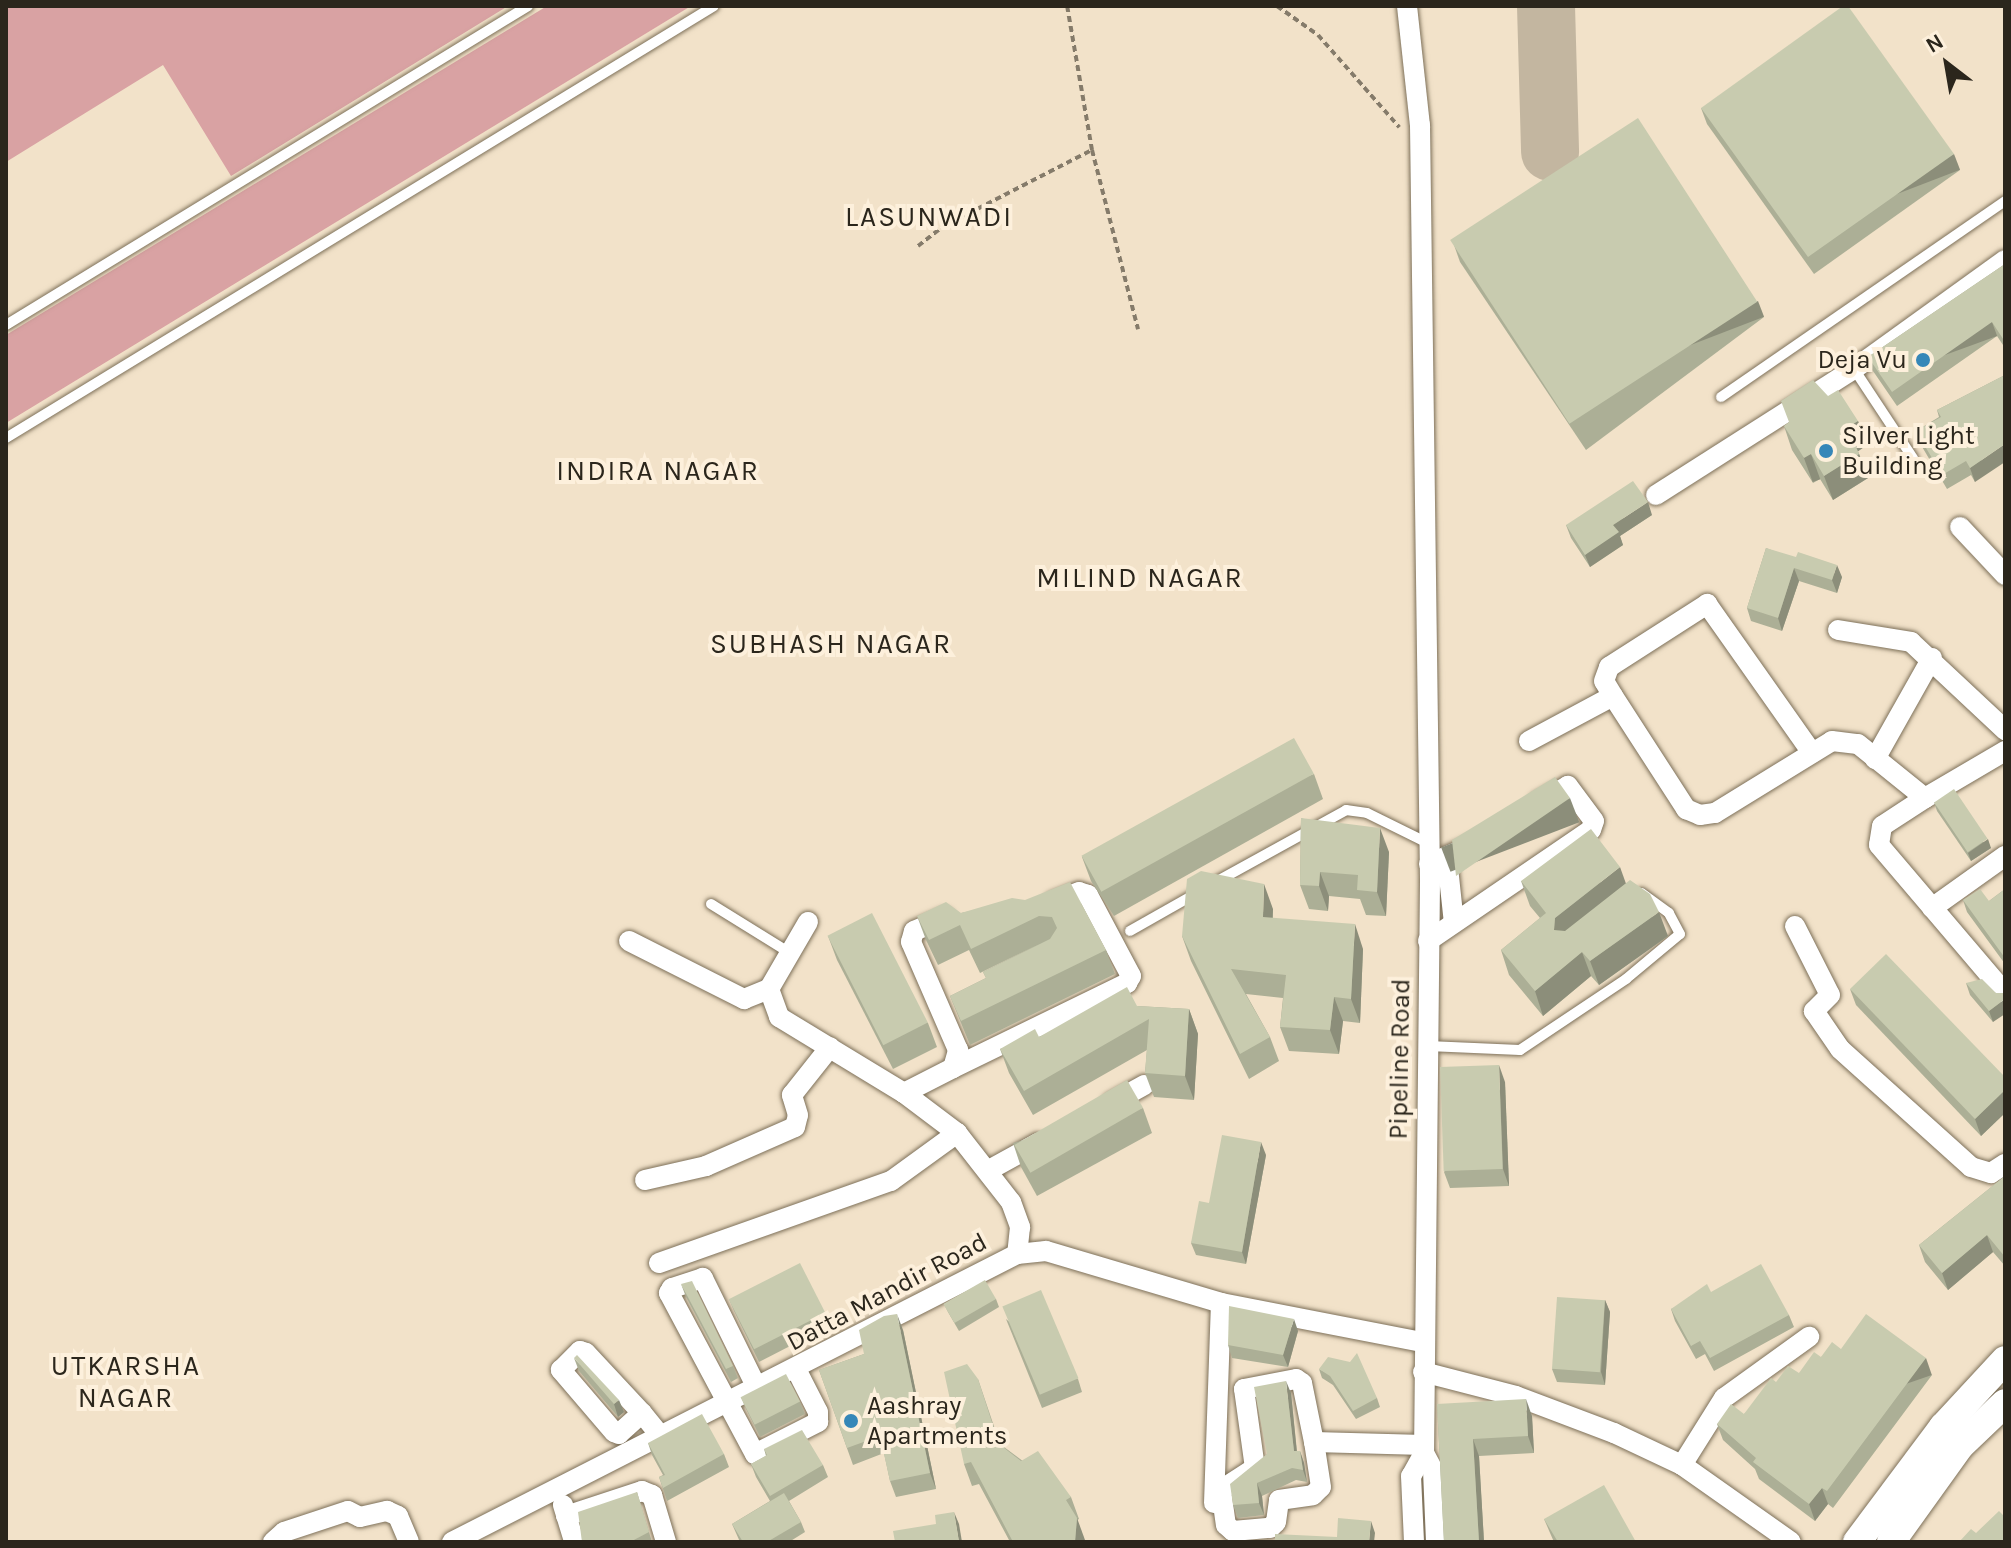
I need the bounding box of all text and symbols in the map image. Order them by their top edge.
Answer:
north arrow [1907,24,1987,104]
text: N [1921,28,1948,59]
district label: LASUNWADI [845,200,1013,234]
place label: Deja Vu [1817,344,1907,376]
marker: Deja Vu [1914,351,1932,369]
place label: Silver Light Building [1842,420,1975,482]
marker: Silver Light Building [1817,442,1835,460]
district label: INDIRA NAGAR [556,454,760,488]
district label: MILIND NAGAR [1036,561,1244,595]
district label: SUBHASH NAGAR [710,627,952,661]
street label: Pipeline Road [1383,978,1417,1140]
street label: Datta Mandir Road [782,1226,992,1358]
district label: UTKARSHA NAGAR [51,1349,201,1415]
place label: Aashray Apartments [867,1390,1007,1452]
marker: Aashray Apartments [842,1412,860,1430]

